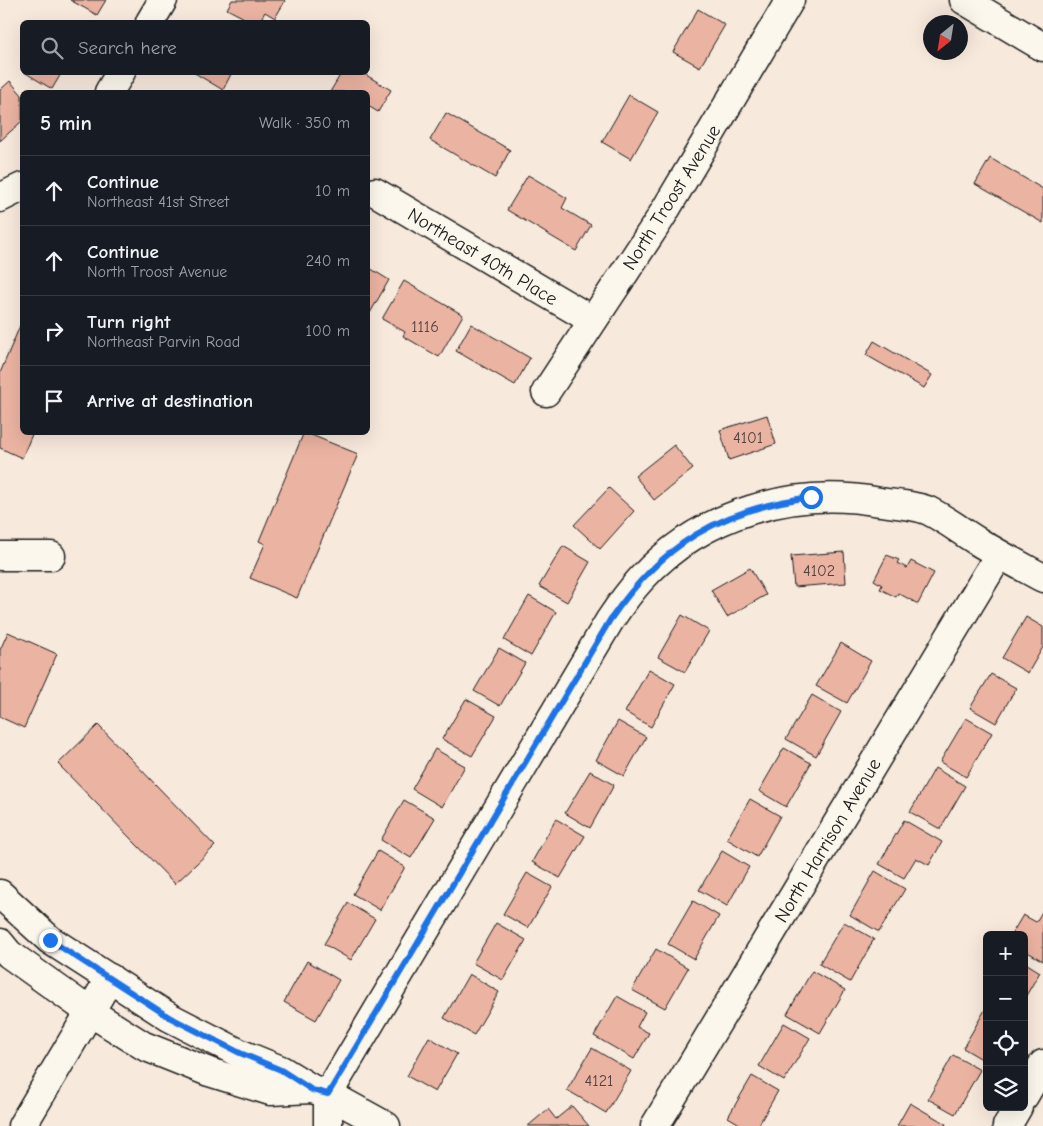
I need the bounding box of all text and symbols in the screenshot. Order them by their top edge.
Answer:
north arrow [923,15,968,60]
search box [20,20,370,75]
icon: search [38,34,66,62]
text: Search here [78,37,177,59]
text: 5 min [40,111,92,135]
text: Walk · 350 m [259,114,350,132]
street label: North Troost Avenue [618,121,725,274]
text: Continue [87,171,159,193]
icon: ahead [40,177,68,205]
text: 10 m [315,182,350,200]
text: Northeast 41st Street [87,193,229,211]
street label: Northeast 40th Place [404,203,561,310]
text: Continue [87,241,159,263]
icon: ahead [40,247,68,275]
text: 240 m [306,252,350,270]
text: North Troost Avenue [87,263,227,281]
text: Turn right [87,311,171,333]
icon: right [40,317,68,345]
house number: 1116 [411,318,439,336]
text: 100 m [306,322,350,340]
text: Northeast Parvin Road [87,333,240,351]
icon: arrive [40,387,68,415]
text: Arrive at destination [87,390,253,412]
house number: 4101 [733,429,763,447]
route start [800,486,823,509]
house number: 4102 [803,562,835,580]
street label: North Harrison Avenue [770,754,886,927]
route end [39,929,62,952]
map controls [983,931,1028,1111]
button: + [983,931,1028,976]
button: − [983,976,1028,1021]
button: locate [983,1021,1028,1066]
button: layers [983,1066,1028,1111]
house number: 4121 [585,1072,613,1090]

